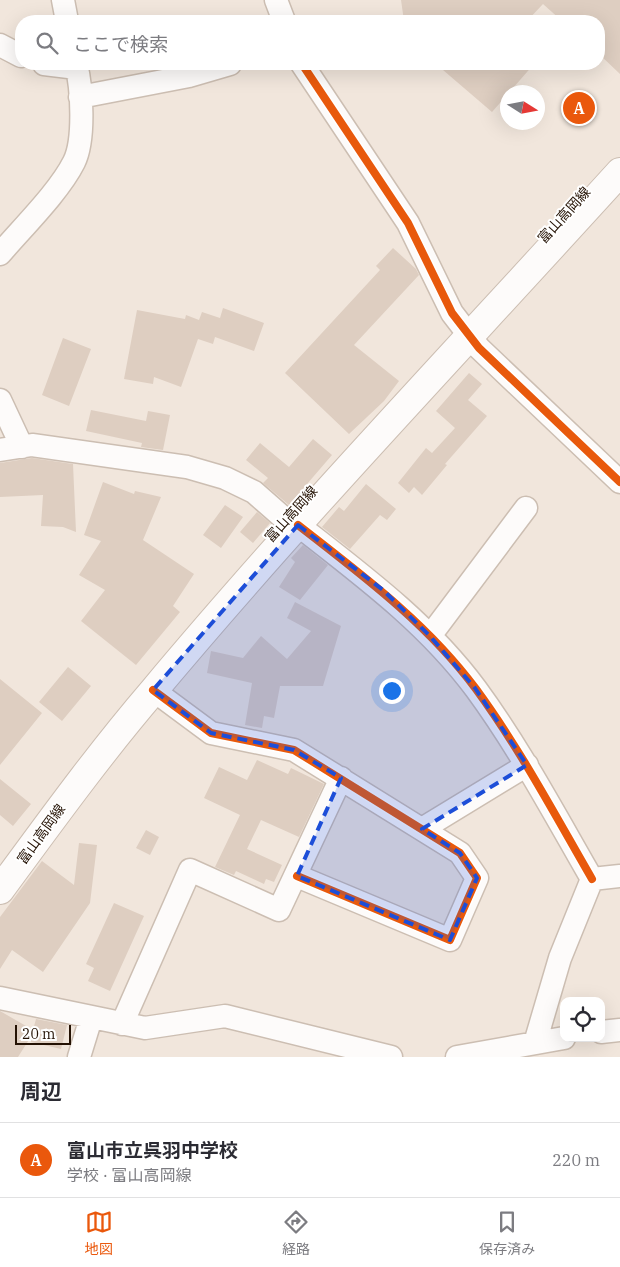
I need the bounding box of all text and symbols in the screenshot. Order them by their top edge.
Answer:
search box [15,15,605,70]
icon: search [33,29,61,57]
text: ここで検索 [73,32,168,56]
north arrow [500,85,545,130]
pin: A [563,89,595,127]
street label: 富山高岡線 [534,183,594,247]
street label: 富山高岡線 [261,482,321,546]
your location [379,678,405,704]
street label: 富山高岡線 [13,800,69,868]
map controls [560,997,605,1042]
button: locate [560,997,605,1042]
scale bar [15,1022,71,1045]
text: 20 m [22,1025,55,1043]
text: 周辺 [20,1077,62,1105]
text: 富山市立呉羽中学校 [67,1138,238,1162]
text: A [30,1150,42,1170]
text: 220 m [552,1150,600,1170]
text: 学校 · 富山高岡線 [67,1165,192,1185]
tab: 地図 [85,1208,113,1258]
tab: 経路 [282,1208,310,1258]
tab: 保存済み [479,1208,535,1258]

